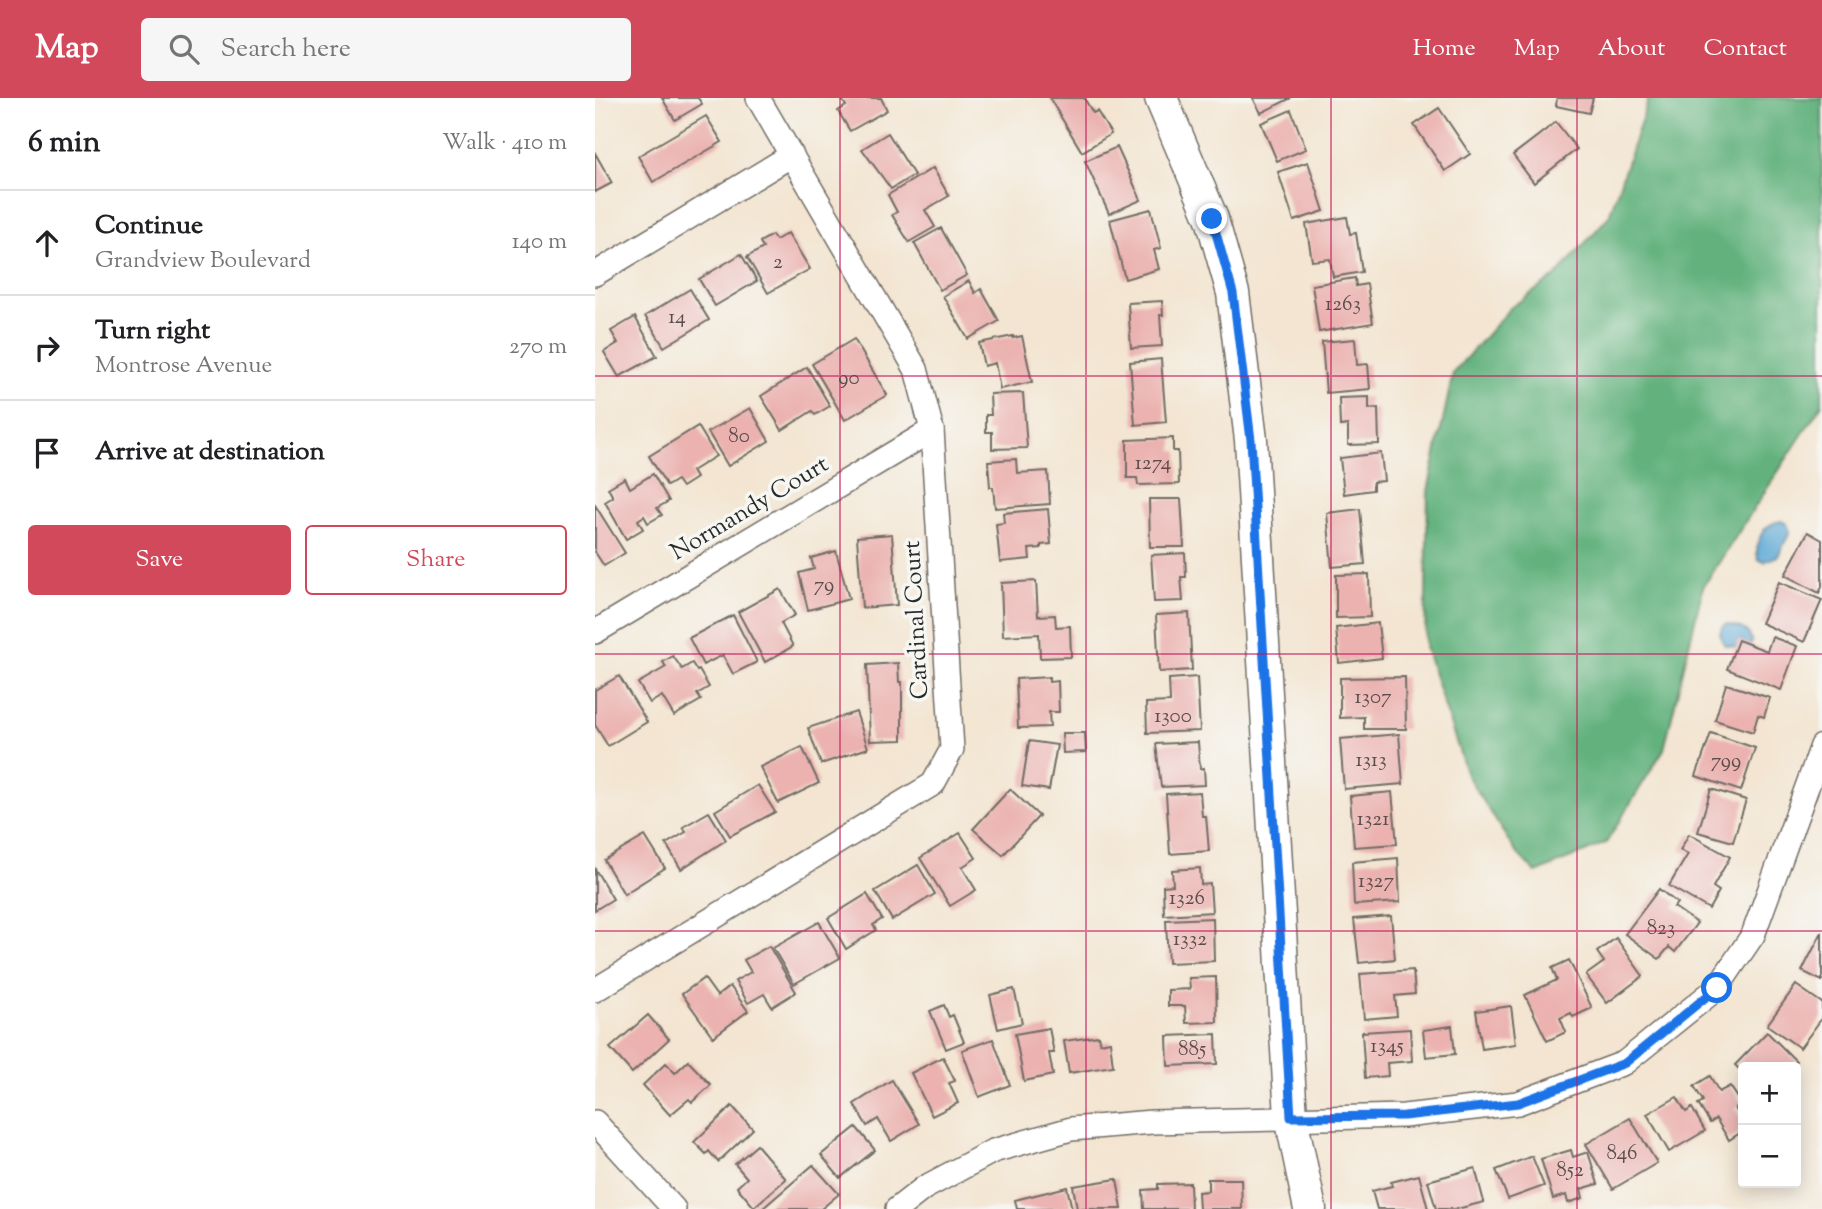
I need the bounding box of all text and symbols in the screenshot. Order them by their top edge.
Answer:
search box [141,18,631,81]
text: Map [35,25,99,73]
icon: search [165,30,203,68]
text: Search here [221,31,351,68]
text: Home [1413,32,1476,66]
text: Map [1514,32,1560,66]
text: About [1598,32,1665,66]
text: Contact [1703,32,1787,66]
text: 6 min [28,122,100,165]
text: Walk · 410 m [442,127,567,160]
route end [1196,203,1227,234]
text: Continue [95,208,203,245]
icon: ahead [28,224,66,262]
text: 140 m [512,226,567,259]
text: Grandview Boulevard [95,245,311,278]
house number: 2 [773,248,783,278]
house number: 1263 [1325,290,1361,320]
house number: 14 [668,303,686,333]
text: Turn right [95,313,210,350]
icon: right [28,329,66,367]
text: 270 m [509,331,567,364]
text: Montrose Avenue [95,350,272,383]
house number: 90 [838,364,860,394]
house number: 80 [728,422,750,452]
icon: arrive [28,434,66,472]
text: Arrive at destination [95,434,325,471]
street label: Normandy Court [665,448,835,570]
house number: 1274 [1135,449,1171,479]
button: Save [28,525,291,595]
button: Share [305,525,567,595]
street label: Cardinal Court [896,540,938,700]
house number: 79 [814,571,834,601]
house number: 1307 [1354,683,1392,713]
house number: 1300 [1154,702,1192,732]
house number: 1313 [1355,746,1387,776]
house number: 799 [1711,747,1741,777]
house number: 1321 [1357,805,1389,835]
house number: 1327 [1358,867,1394,897]
house number: 1326 [1169,884,1205,914]
house number: 823 [1647,914,1675,944]
house number: 1332 [1173,925,1207,955]
route start [1701,972,1732,1003]
house number: 1345 [1370,1032,1404,1062]
house number: 885 [1178,1035,1206,1065]
map controls [1738,1062,1801,1188]
button: + [1738,1062,1801,1125]
button: − [1738,1125,1801,1188]
house number: 846 [1606,1139,1638,1169]
house number: 852 [1556,1156,1584,1186]

